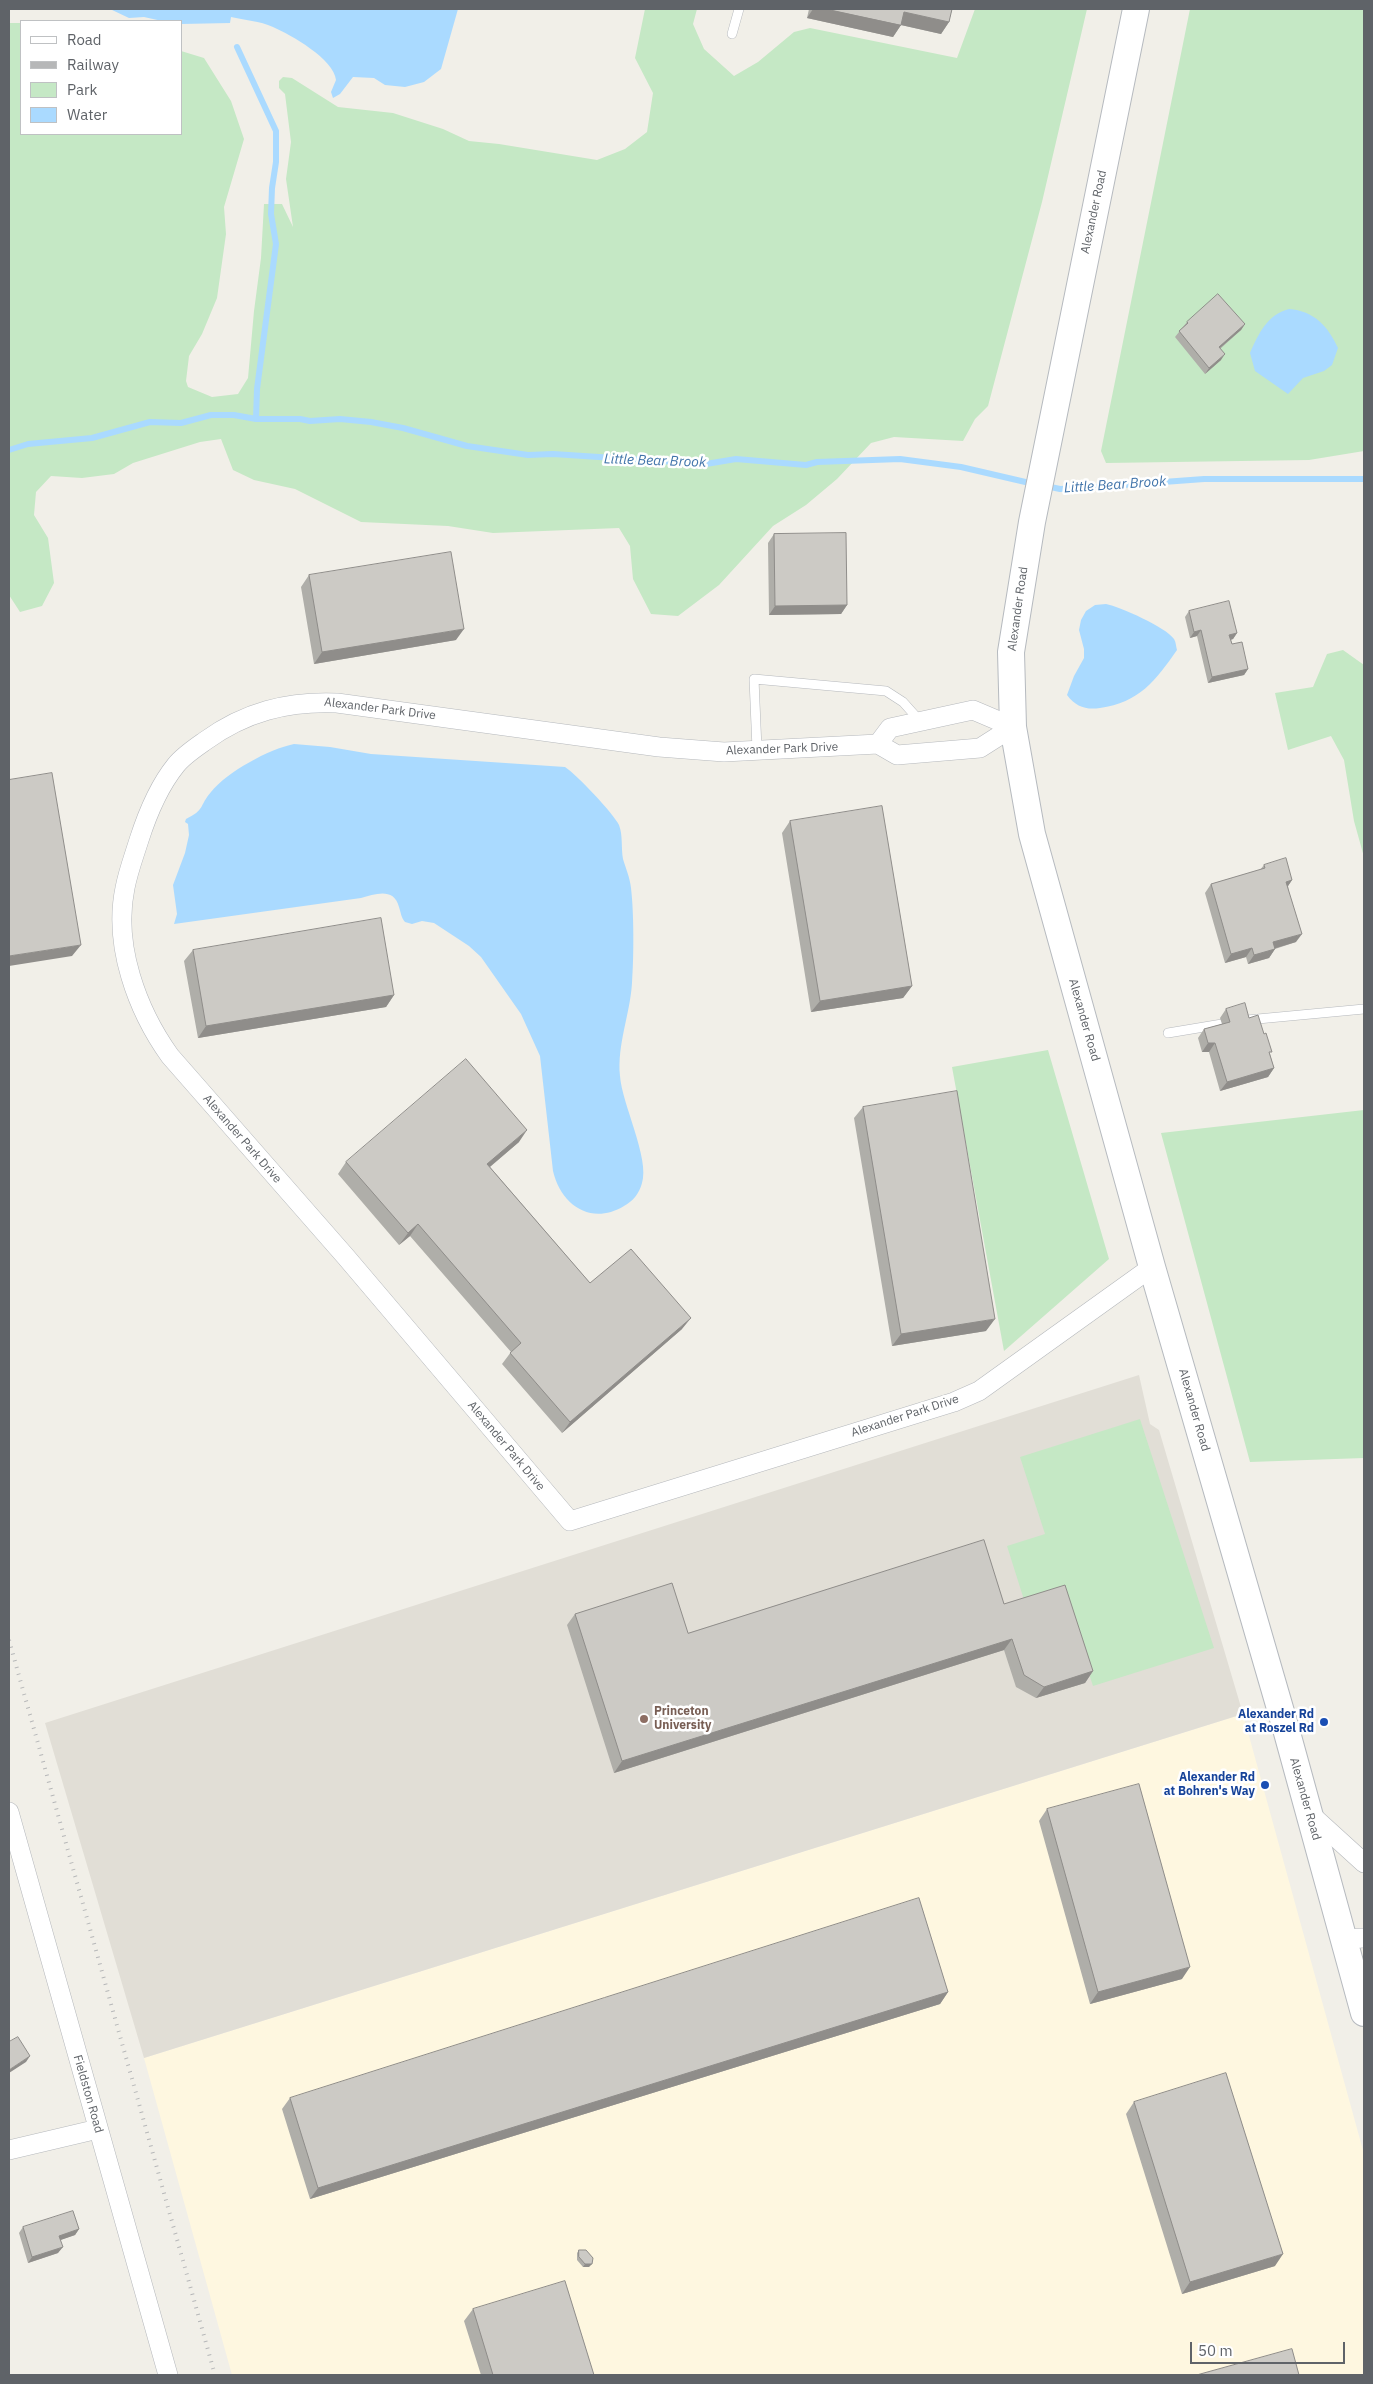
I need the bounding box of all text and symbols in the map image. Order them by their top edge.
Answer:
legend [20,20,182,135]
text: Road [67,30,102,49]
text: Railway [67,55,119,74]
text: Park [67,80,97,99]
text: Water [67,105,107,124]
street label: Alexander Road [1078,169,1110,255]
water label: Little Bear Brook [604,451,706,471]
water label: Little Bear Brook [1063,473,1167,497]
street label: Alexander Road [1005,566,1031,652]
street label: Alexander Park Drive [323,695,437,723]
street label: Alexander Park Drive [726,740,838,758]
street label: Alexander Road [1065,977,1103,1063]
street label: Alexander Park Drive [200,1092,284,1186]
street label: Alexander Road [1175,1367,1213,1453]
street label: Alexander Park Drive [849,1392,961,1440]
street label: Alexander Park Drive [464,1398,548,1494]
place label: Princeton University [654,1705,711,1733]
place label: Alexander Rd at Roszel Rd [1238,1708,1314,1736]
marker: Princeton University [638,1713,650,1725]
marker: Alexander Rd at Roszel Rd [1318,1716,1330,1728]
street label: Alexander Road [1286,1756,1324,1842]
place label: Alexander Rd at Bohren's Way [1164,1771,1255,1799]
marker: Alexander Rd at Bohren's Way [1259,1779,1271,1791]
street label: Fieldston Road [70,2053,106,2135]
scale bar [1193,2332,1348,2364]
text: 50 m [1198,2341,1233,2360]

